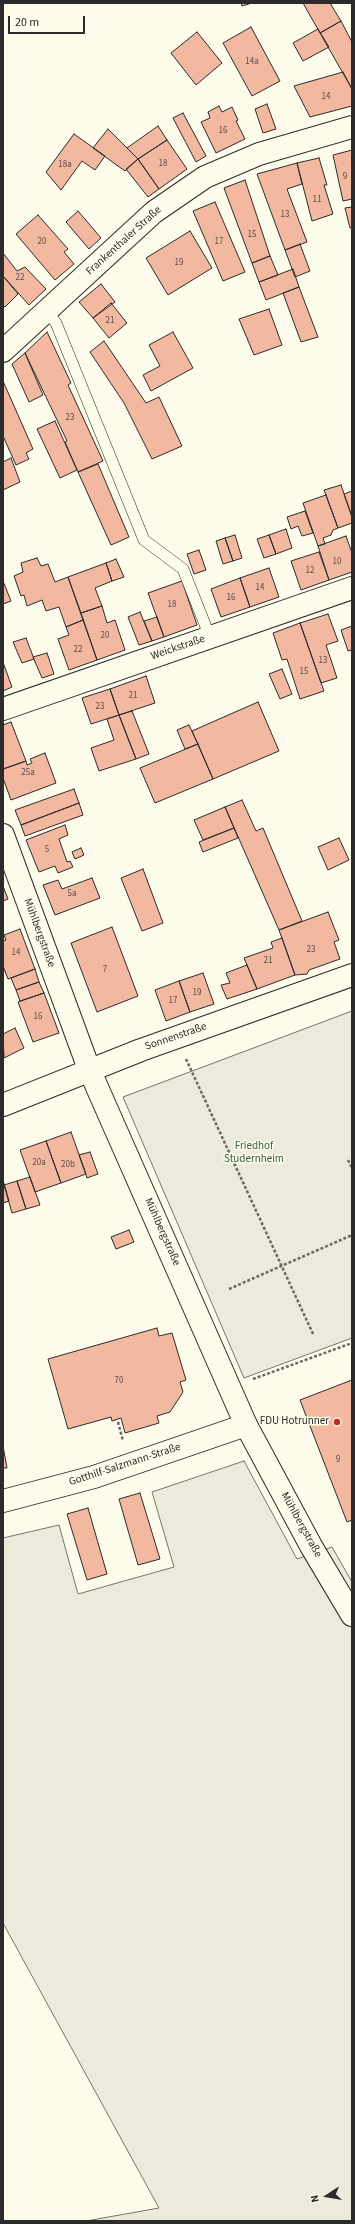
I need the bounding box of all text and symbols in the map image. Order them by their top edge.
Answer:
scale bar [10,8,87,34]
text: 20 m [15,14,39,31]
house number: 14a [245,57,259,67]
house number: 14 [322,92,330,102]
house number: 16 [219,126,227,136]
house number: 18 [159,159,167,169]
house number: 18a [58,160,72,170]
house number: 9 [343,172,347,182]
house number: 11 [313,195,321,205]
street label: Frankenthaler Straße [84,204,164,278]
house number: 13 [281,210,289,220]
house number: 15 [248,230,256,240]
house number: 20 [38,237,46,247]
house number: 17 [215,237,223,247]
house number: 19 [175,258,183,268]
house number: 22 [16,273,24,283]
house number: 21 [106,316,114,326]
house number: 23 [66,413,74,423]
house number: 10 [333,557,341,567]
house number: 12 [306,566,314,576]
house number: 14 [256,583,264,593]
house number: 16 [227,593,235,603]
house number: 18 [168,600,176,610]
house number: 20 [101,631,109,641]
street label: Weickstraße [149,633,207,663]
house number: 22 [74,645,82,655]
house number: 13 [319,656,327,666]
house number: 15 [300,667,308,677]
house number: 21 [129,691,137,701]
house number: 23 [96,702,104,712]
house number: 25a [21,768,35,778]
house number: 5 [45,845,49,855]
house number: 5a [67,889,77,899]
street label: Mühlbergstraße [20,897,58,969]
house number: 23 [307,945,315,955]
house number: 14 [12,948,20,958]
house number: 21 [264,956,272,966]
house number: 7 [103,965,107,975]
house number: 19 [193,988,201,998]
house number: 17 [169,996,177,1006]
house number: 16 [34,1012,42,1022]
street label: Sonnenstraße [143,1020,209,1054]
park label: Friedhof Studernheim [224,1140,284,1166]
house number: 20a [32,1158,46,1168]
house number: 20b [61,1160,75,1170]
street label: Mühlbergstraße [141,1196,183,1268]
house number: 70 [115,1376,123,1386]
place label: FDU Hotrunner [260,1415,329,1429]
marker: FDU Hotrunner [332,1417,342,1427]
street label: Gotthilf-Salzmann-Straße [68,1441,182,1489]
house number: 9 [336,1455,340,1465]
street label: Mühlbergstraße [278,1490,324,1560]
north arrow [307,2176,347,2216]
text: N [307,2193,323,2204]

